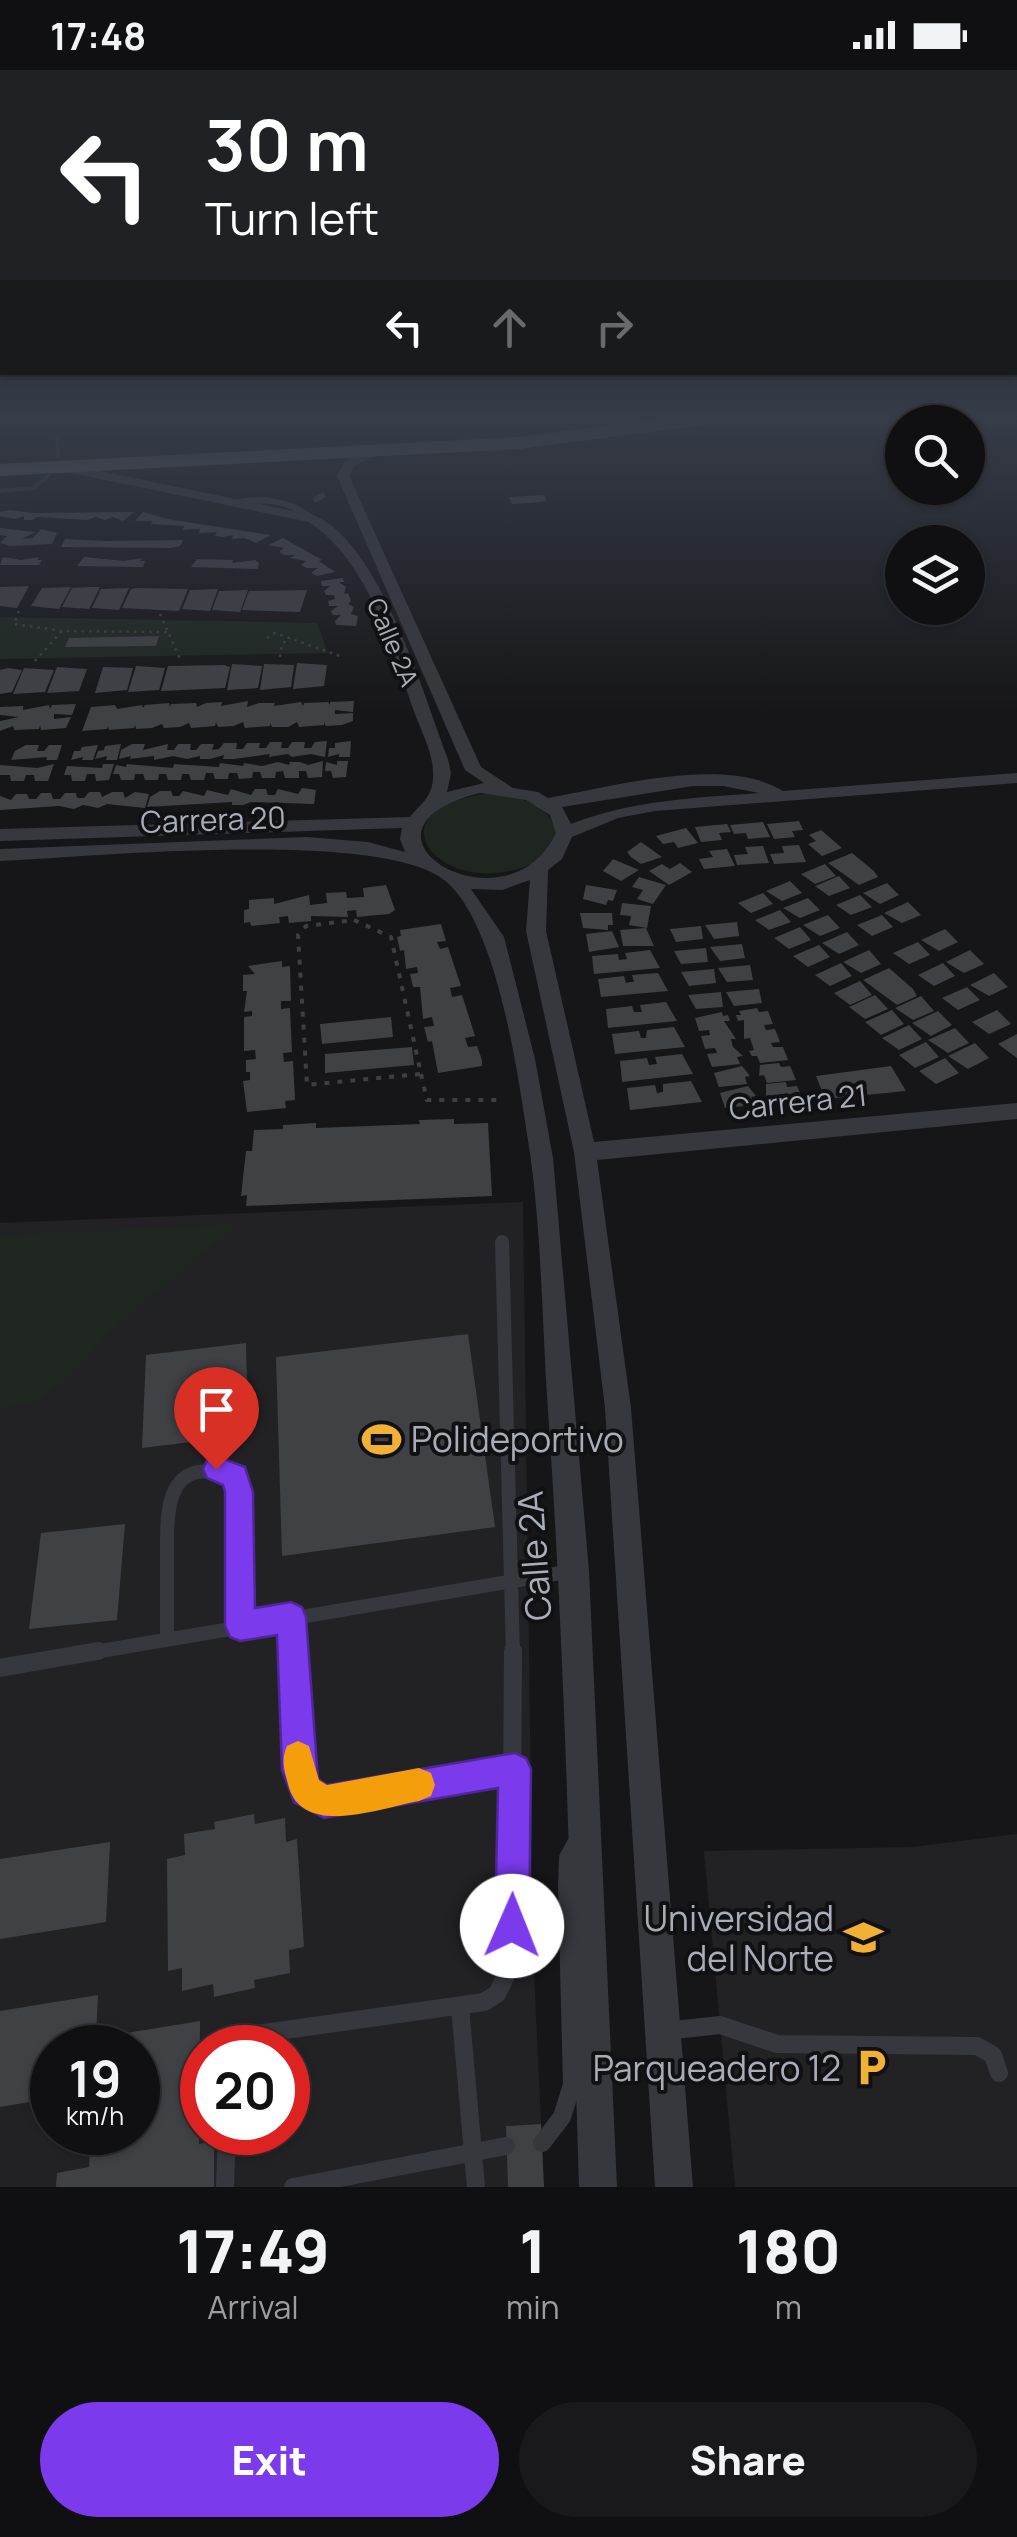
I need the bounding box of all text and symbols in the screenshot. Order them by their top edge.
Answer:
text: 17:48 [50,9,146,61]
text: 30 m [205,96,369,192]
icon: left [40,110,170,240]
text: Turn left [205,187,379,249]
icon: left [377,300,432,355]
icon: ahead [482,300,537,355]
icon: right [587,300,642,355]
map controls [885,405,985,625]
button: search [885,405,985,505]
button: layers [885,525,985,625]
street label: Calle 2A [359,593,427,692]
street label: Carrera 20 [140,796,286,842]
street label: Carrera 21 [727,1073,869,1129]
pin [174,1367,259,1470]
icon: arrive [189,1382,244,1437]
place label: Polideportivo [411,1415,624,1463]
sports icon: Polideportivo [360,1418,402,1460]
street label: Calle 2A [506,1490,562,1622]
position arrow [460,1874,564,1978]
place label: Universidad del Norte [644,1894,834,1982]
school or university icon: Universidad del Norte [843,1917,885,1959]
speed limit sign: 20 [180,2025,310,2155]
text: 19 [69,2044,121,2112]
place label: Parqueadero 12 [593,2044,841,2092]
parking icon: Parqueadero 12 [850,2047,892,2089]
text: km/h [66,2098,124,2133]
text: 17:49 [176,2209,330,2291]
text: 1 [519,2209,546,2291]
text: 180 [736,2209,841,2291]
text: Arrival [207,2285,299,2329]
text: min [506,2285,560,2329]
text: m [775,2285,802,2329]
button: Exit [40,2402,499,2517]
button: Share [519,2402,977,2517]

